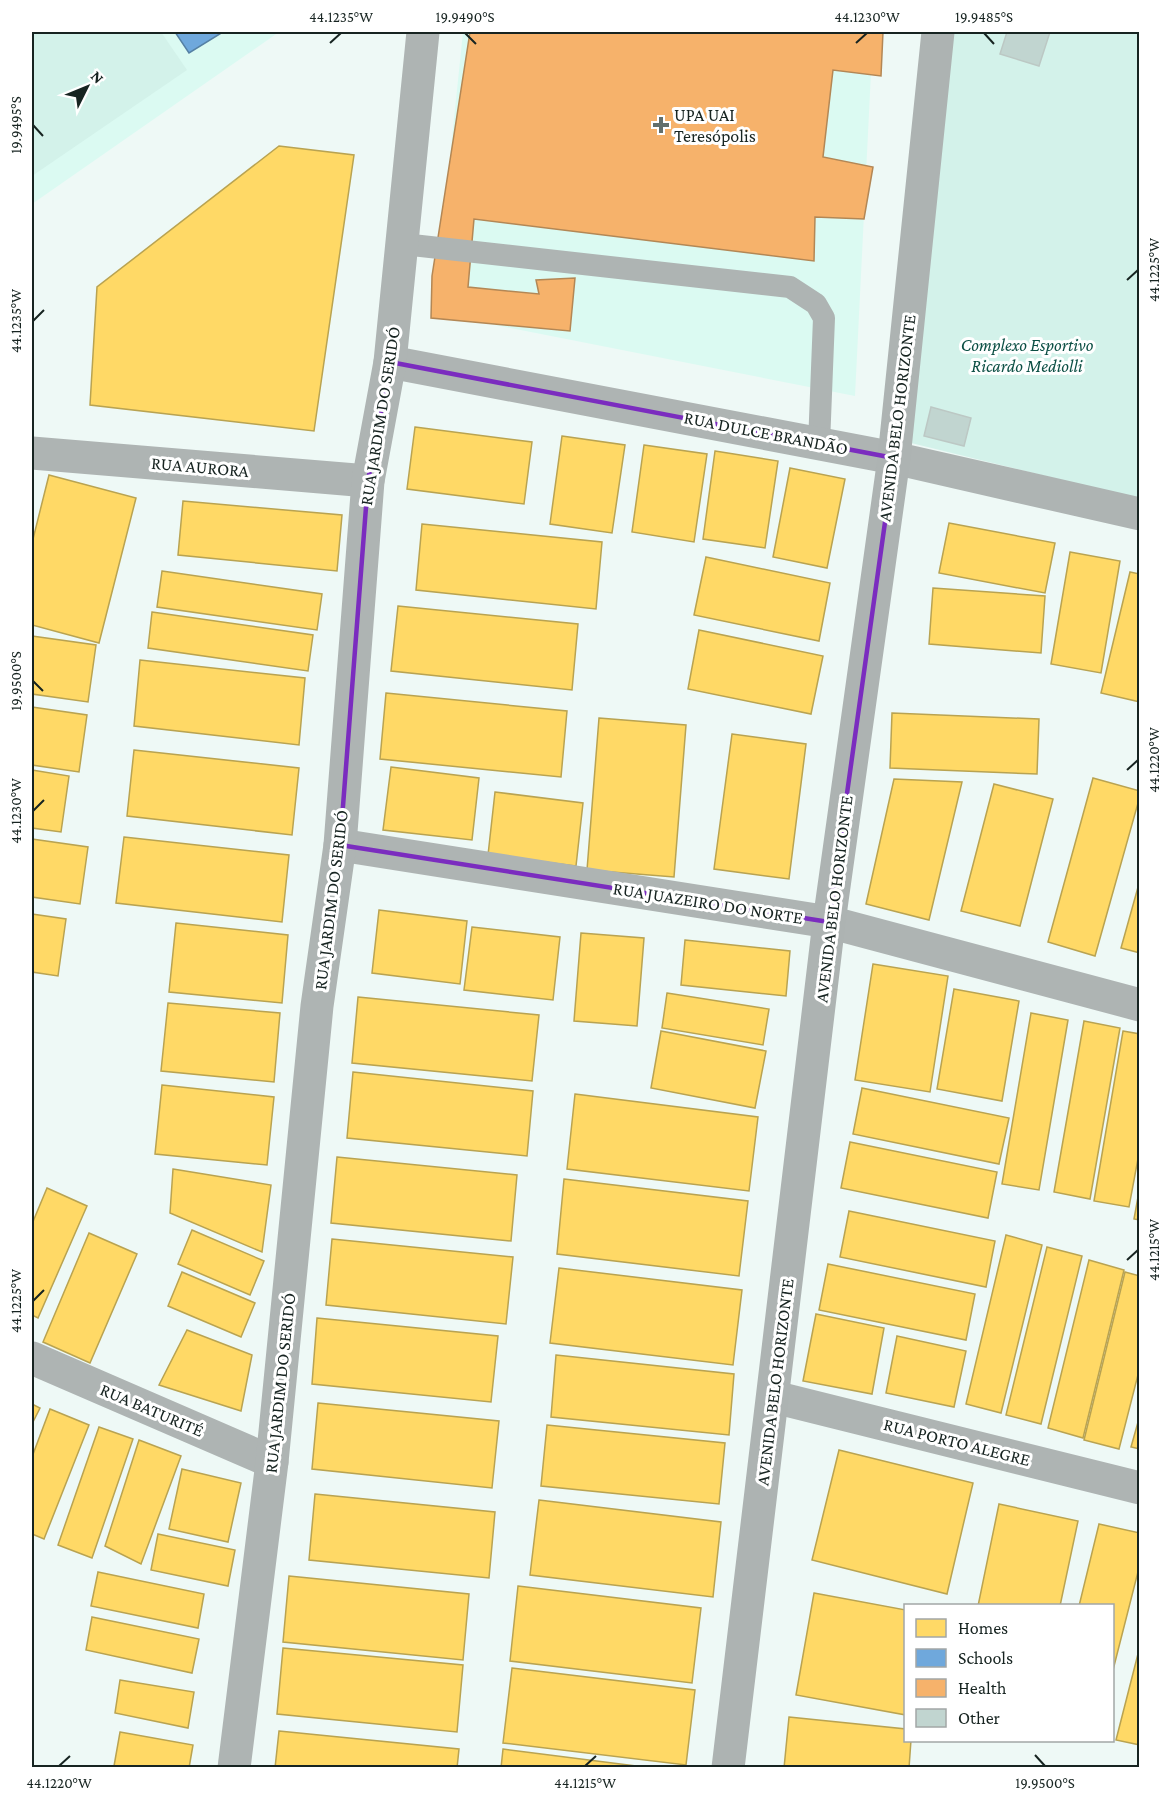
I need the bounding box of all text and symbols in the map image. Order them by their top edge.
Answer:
text: 44.1235°W [309,9,373,25]
text: 19.9490°S [435,9,495,25]
text: 44.1230°W [834,9,900,25]
text: 19.9485°S [955,9,1013,25]
north arrow [57,57,117,117]
text: N [88,67,108,87]
text: 19.9495°S [8,96,24,154]
place label: UPA UAI Teresópolis [674,105,756,146]
marker: UPA UAI Teresópolis [652,116,670,134]
text: 44.1225°W [1146,238,1162,302]
text: 44.1235°W [8,289,24,353]
street label: AVENIDA BELO HORIZONTE [874,313,920,523]
street label: RUA JARDIM DO SERIDÓ [356,325,404,507]
park label: Complexo Esportivo Ricardo Mediolli [961,335,1094,376]
street label: RUA DULCE BRANDÃO [682,407,850,459]
street label: RUA AURORA [150,453,250,481]
text: 19.9500°S [8,651,24,711]
text: 44.1220°W [1146,727,1162,793]
text: 44.1230°W [8,778,24,844]
street label: AVENIDA BELO HORIZONTE [811,794,857,1004]
street label: RUA JARDIM DO SERIDÓ [310,809,352,991]
street label: RUA JUAZEIRO DO NORTE [612,878,805,928]
text: 44.1215°W [1146,1219,1162,1281]
text: 44.1225°W [8,1269,24,1333]
street label: AVENIDA BELO HORIZONTE [752,1277,798,1487]
street label: RUA JARDIM DO SERIDÓ [261,1292,299,1474]
street label: RUA BATURITÉ [97,1379,207,1441]
street label: RUA PORTO ALEGRE [882,1414,1033,1470]
legend [904,1604,1114,1742]
text: Homes [958,1618,1008,1638]
text: Schools [958,1648,1013,1668]
text: Health [958,1678,1007,1698]
text: Other [958,1708,1001,1728]
text: 44.1220°W [26,1775,92,1791]
text: 44.1215°W [554,1775,616,1791]
text: 19.9500°S [1015,1775,1075,1791]

